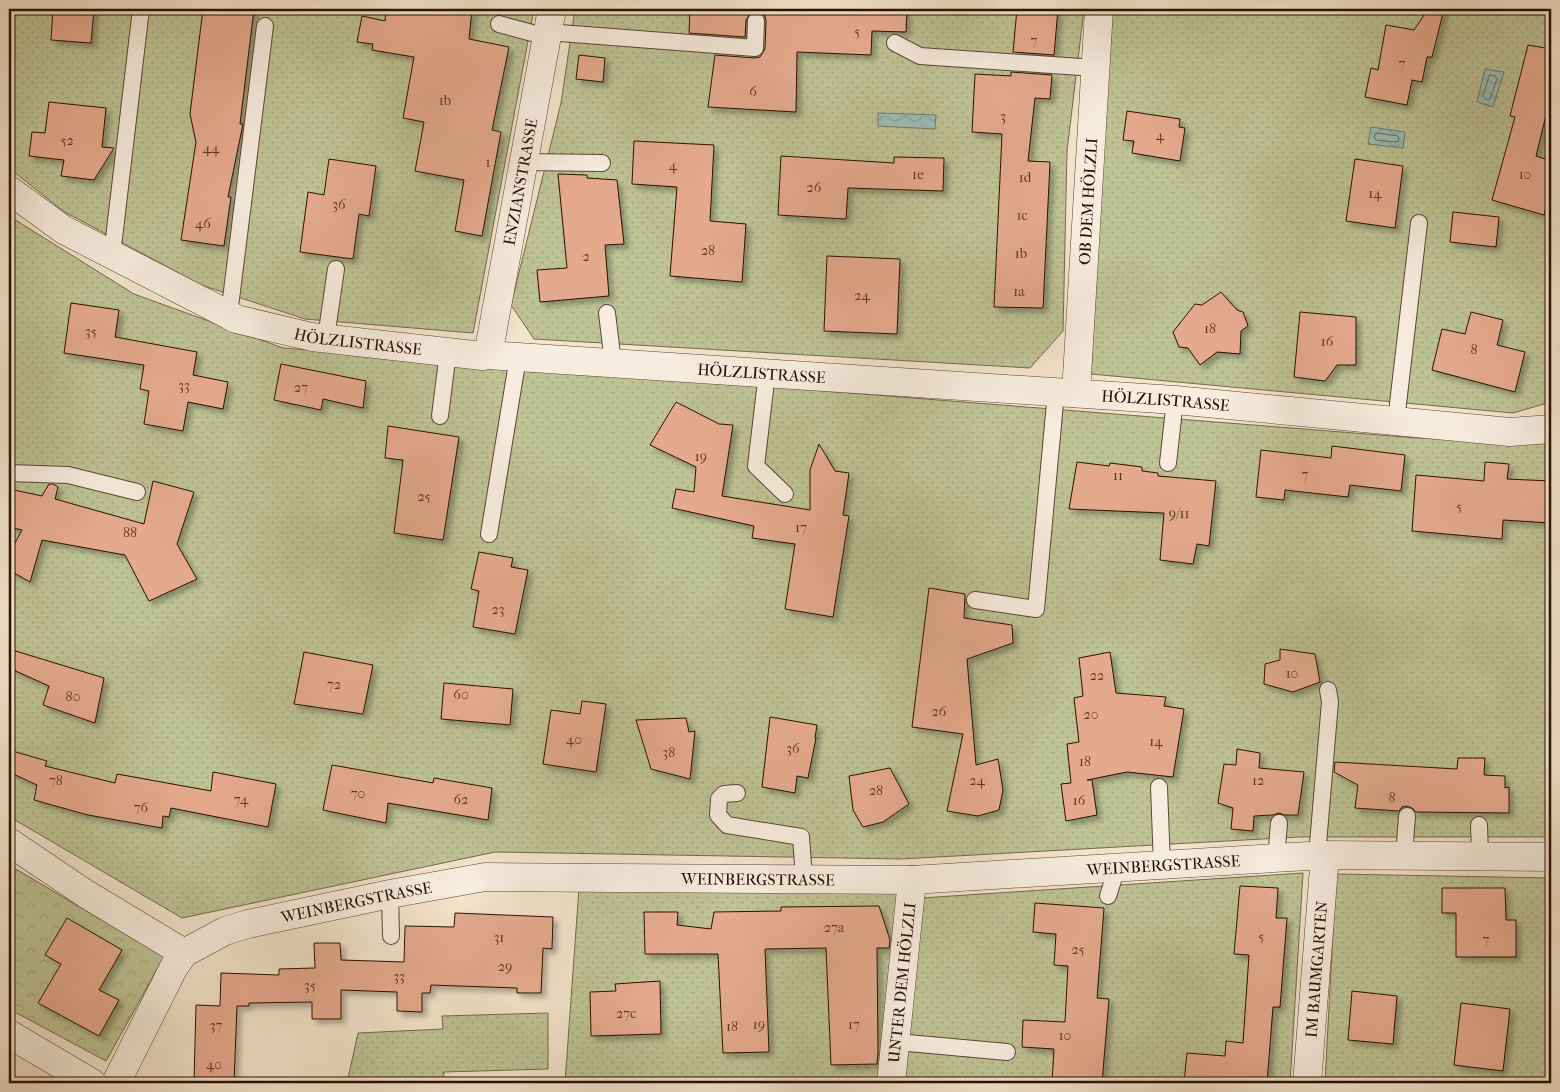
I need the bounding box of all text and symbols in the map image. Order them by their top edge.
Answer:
house number: 5 [854,23,860,40]
house number: 7 [1031,32,1038,49]
house number: 7 [1399,55,1406,72]
house number: 6 [749,83,757,100]
house number: 1b [439,92,451,109]
house number: 3 [1000,108,1006,125]
street label: ENZIANSTRASSE [499,117,541,247]
house number: 4 [1156,127,1165,144]
house number: 52 [60,132,74,149]
street label: OB DEM HÖLZLI [1074,137,1101,266]
house number: 44 [203,140,220,157]
house number: 1 [486,154,491,171]
house number: 4 [669,157,678,174]
house number: 1e [912,166,924,183]
house number: 10 [1519,166,1531,183]
house number: 1d [1019,169,1032,186]
house number: 26 [807,179,822,196]
house number: 14 [1368,185,1382,202]
house number: 36 [332,196,346,213]
house number: 1c [1016,207,1028,224]
house number: 46 [195,215,211,232]
house number: 28 [701,242,715,259]
house number: 1b [1015,245,1027,262]
house number: 2 [582,248,590,265]
house number: 1a [1013,283,1025,300]
house number: 24 [854,287,870,304]
house number: 18 [1204,320,1216,337]
house number: 35 [85,323,97,340]
street label: HÖLZLISTRASSE [292,324,423,359]
house number: 16 [1321,333,1334,350]
house number: 8 [1470,341,1478,358]
street label: HÖLZLISTRASSE [697,359,827,387]
house number: 33 [178,377,190,394]
house number: 27 [294,379,308,396]
street label: HÖLZLISTRASSE [1101,386,1231,415]
house number: 19 [695,448,707,465]
house number: 7 [1302,466,1309,483]
house number: 11 [1113,467,1123,484]
house number: 25 [417,488,431,505]
house number: 5 [1456,498,1462,515]
house number: 9/11 [1169,505,1189,522]
house number: 17 [795,519,807,536]
house number: 88 [123,524,137,541]
house number: 23 [492,601,504,618]
house number: 10 [1286,665,1298,682]
house number: 22 [1090,667,1104,684]
house number: 72 [327,676,341,693]
house number: 60 [453,686,469,703]
house number: 80 [66,688,80,705]
house number: 26 [932,703,947,720]
house number: 20 [1084,706,1098,723]
house number: 40 [566,731,582,748]
house number: 14 [1149,733,1163,750]
house number: 36 [786,740,800,757]
house number: 38 [663,744,675,761]
house number: 18 [1079,753,1091,770]
house number: 78 [49,772,63,789]
house number: 24 [969,772,985,789]
house number: 12 [1252,772,1264,789]
house number: 28 [869,782,883,799]
house number: 70 [351,785,365,802]
house number: 8 [1388,789,1396,806]
house number: 74 [234,791,249,808]
house number: 62 [454,791,468,808]
house number: 16 [1073,792,1086,809]
house number: 76 [134,799,149,816]
street label: WEINBERGSTRASSE [1085,851,1241,879]
street label: WEINBERGSTRASSE [680,869,835,889]
street label: WEINBERGSTRASSE [278,877,434,927]
street label: IM BAUMGARTEN [1301,900,1331,1038]
street label: UNTER DEM HÖLZLI [884,901,919,1064]
house number: 27a [824,919,845,936]
house number: 5 [1258,928,1264,945]
house number: 31 [494,929,504,946]
house number: 7 [1483,931,1490,948]
house number: 25 [1071,941,1085,958]
house number: 29 [498,958,512,975]
house number: 33 [393,968,405,985]
house number: 35 [304,977,316,994]
house number: 27c [616,1005,636,1022]
house number: 19 [753,1016,765,1033]
house number: 17 [848,1016,860,1033]
house number: 37 [210,1017,222,1034]
house number: 18 [726,1018,738,1035]
house number: 10 [1059,1027,1071,1044]
house number: 40 [206,1056,222,1073]

